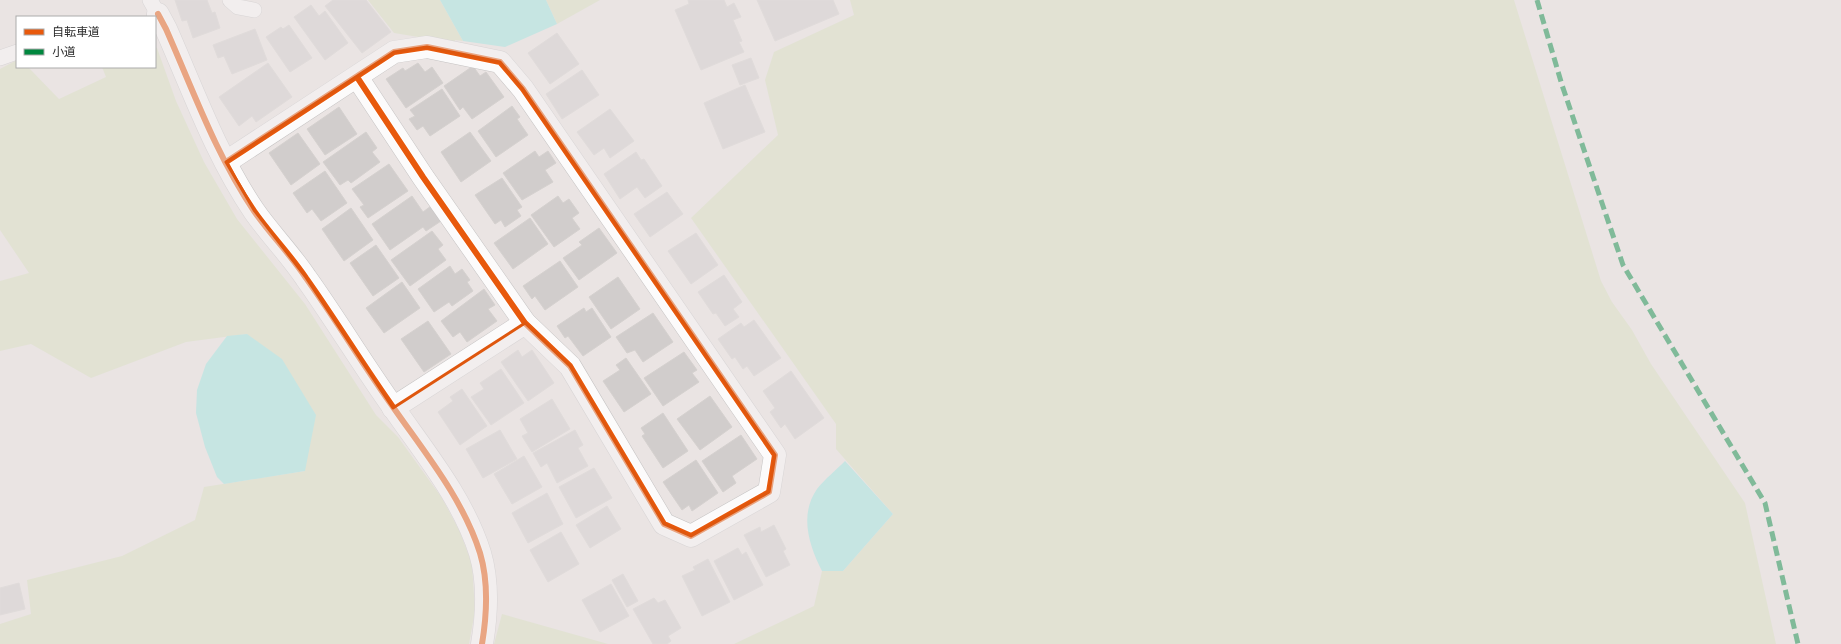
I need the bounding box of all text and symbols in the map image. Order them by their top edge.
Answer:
legend [16,16,156,68]
text: 自転車道 [52,24,100,39]
text: 小道 [52,44,76,59]

